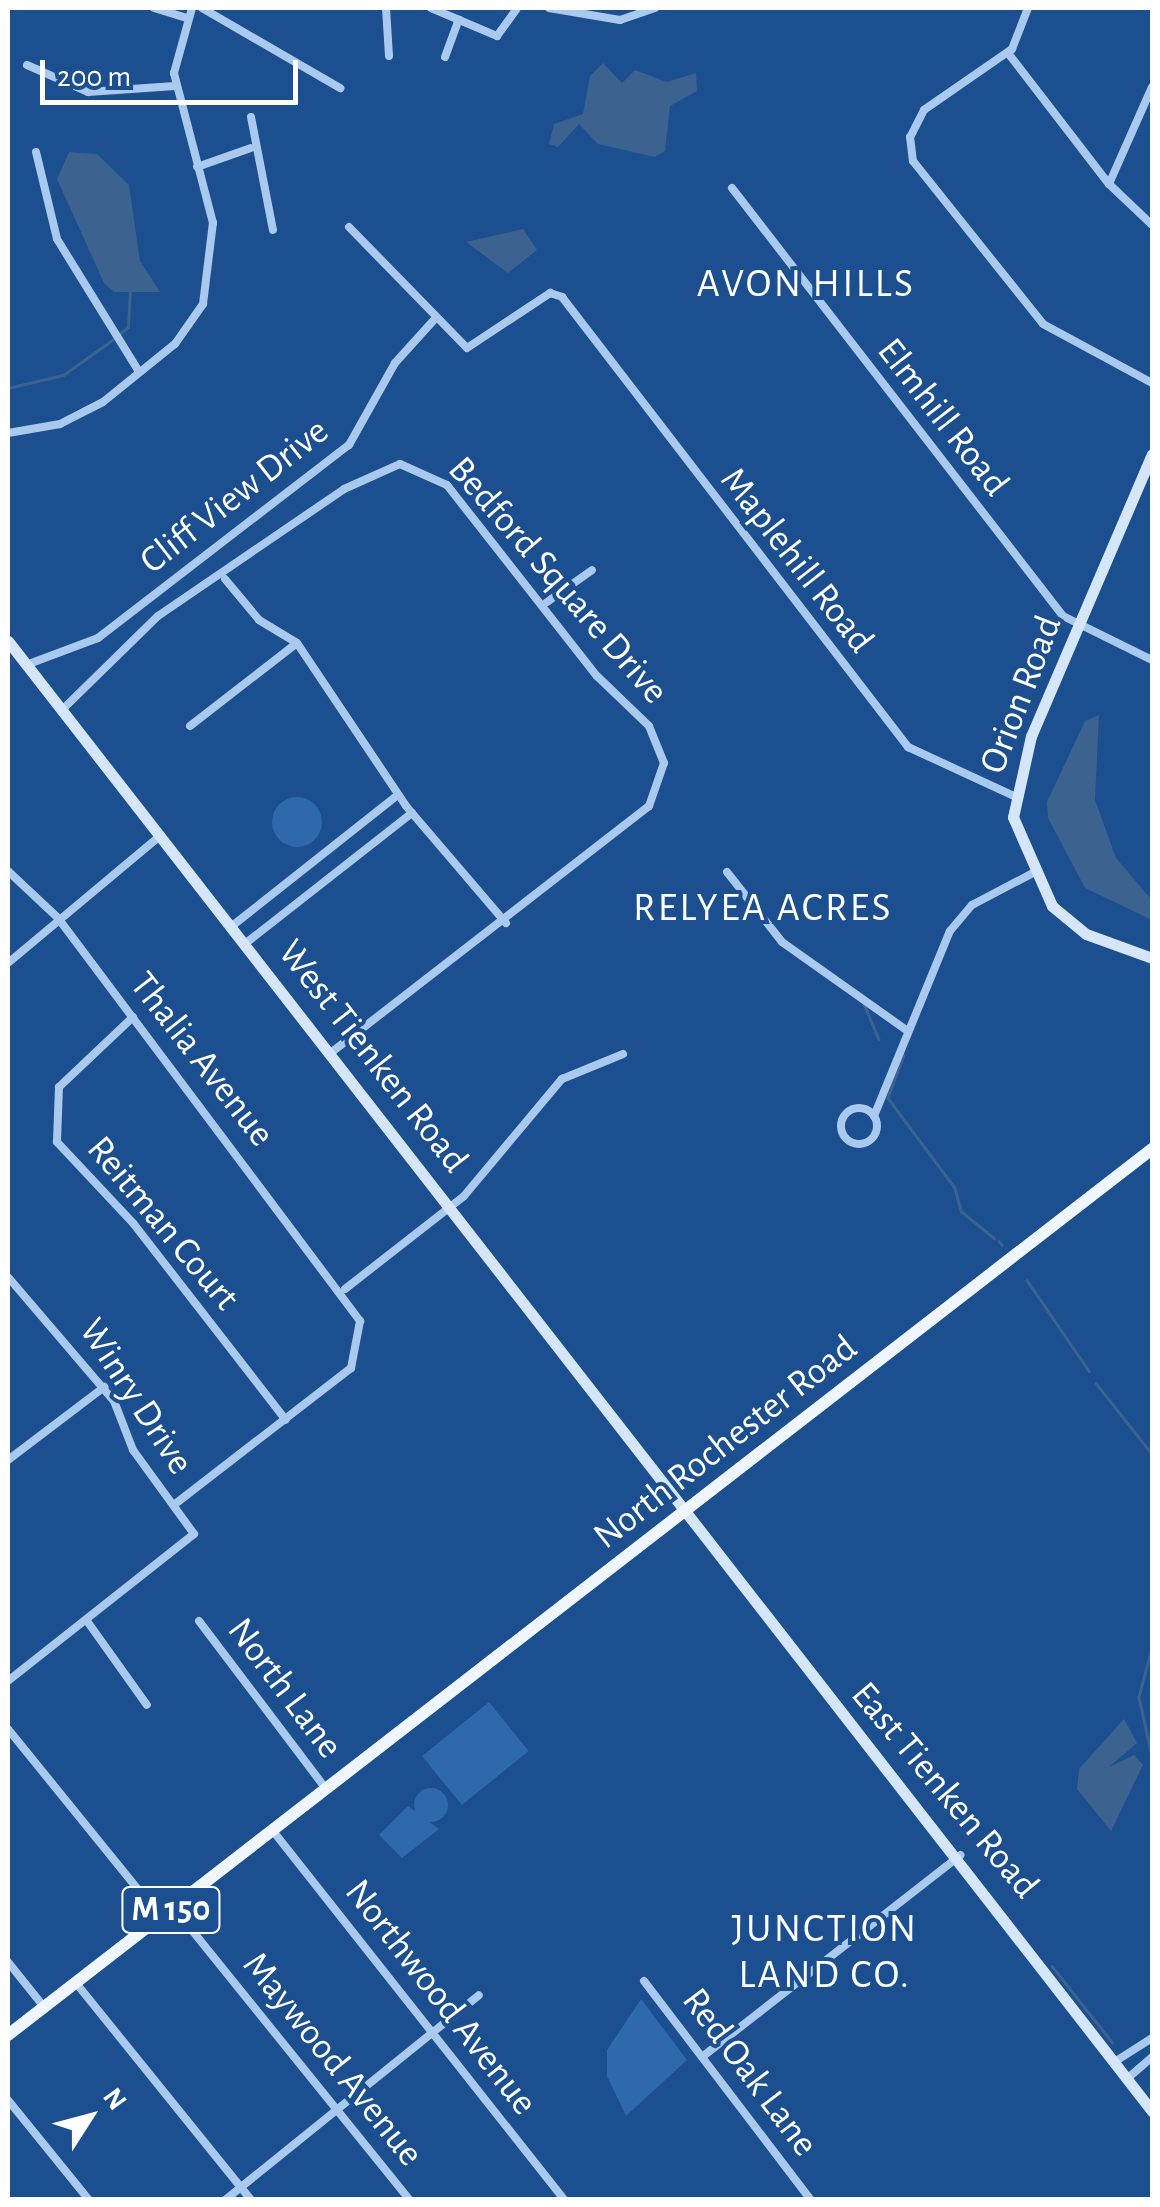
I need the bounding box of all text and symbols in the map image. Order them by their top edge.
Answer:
scale bar [45,40,302,102]
text: 200 m [57,62,131,92]
district label: AVON HILLS [697,260,915,308]
street label: Elmhill Road [866,330,1018,506]
street label: Cliff View Drive [132,409,338,585]
street label: Bedford Square Drive [437,448,677,714]
street label: Maplehill Road [709,459,883,663]
street label: Orion Road [971,610,1073,780]
district label: RELYEA ACRES [633,884,893,932]
street label: West Tienken Road [267,932,477,1182]
street label: Thalia Avenue [119,964,283,1156]
street label: Reitman Court [76,1128,248,1320]
street label: Winry Drive [68,1311,202,1483]
street label: North Rochester Road [585,1326,867,1560]
street label: North Lane [216,1610,352,1768]
street label: East Tienken Road [840,1674,1048,1908]
street label: Northwood Avenue [334,1871,546,2125]
road number: M 150 [121,1880,221,1940]
district label: JUNCTION LAND CO. [731,1905,919,1999]
street label: Maywood Avenue [232,1944,432,2176]
street label: Red Oak Lane [671,1980,827,2166]
north arrow [40,2067,140,2167]
text: N [97,2083,131,2115]

